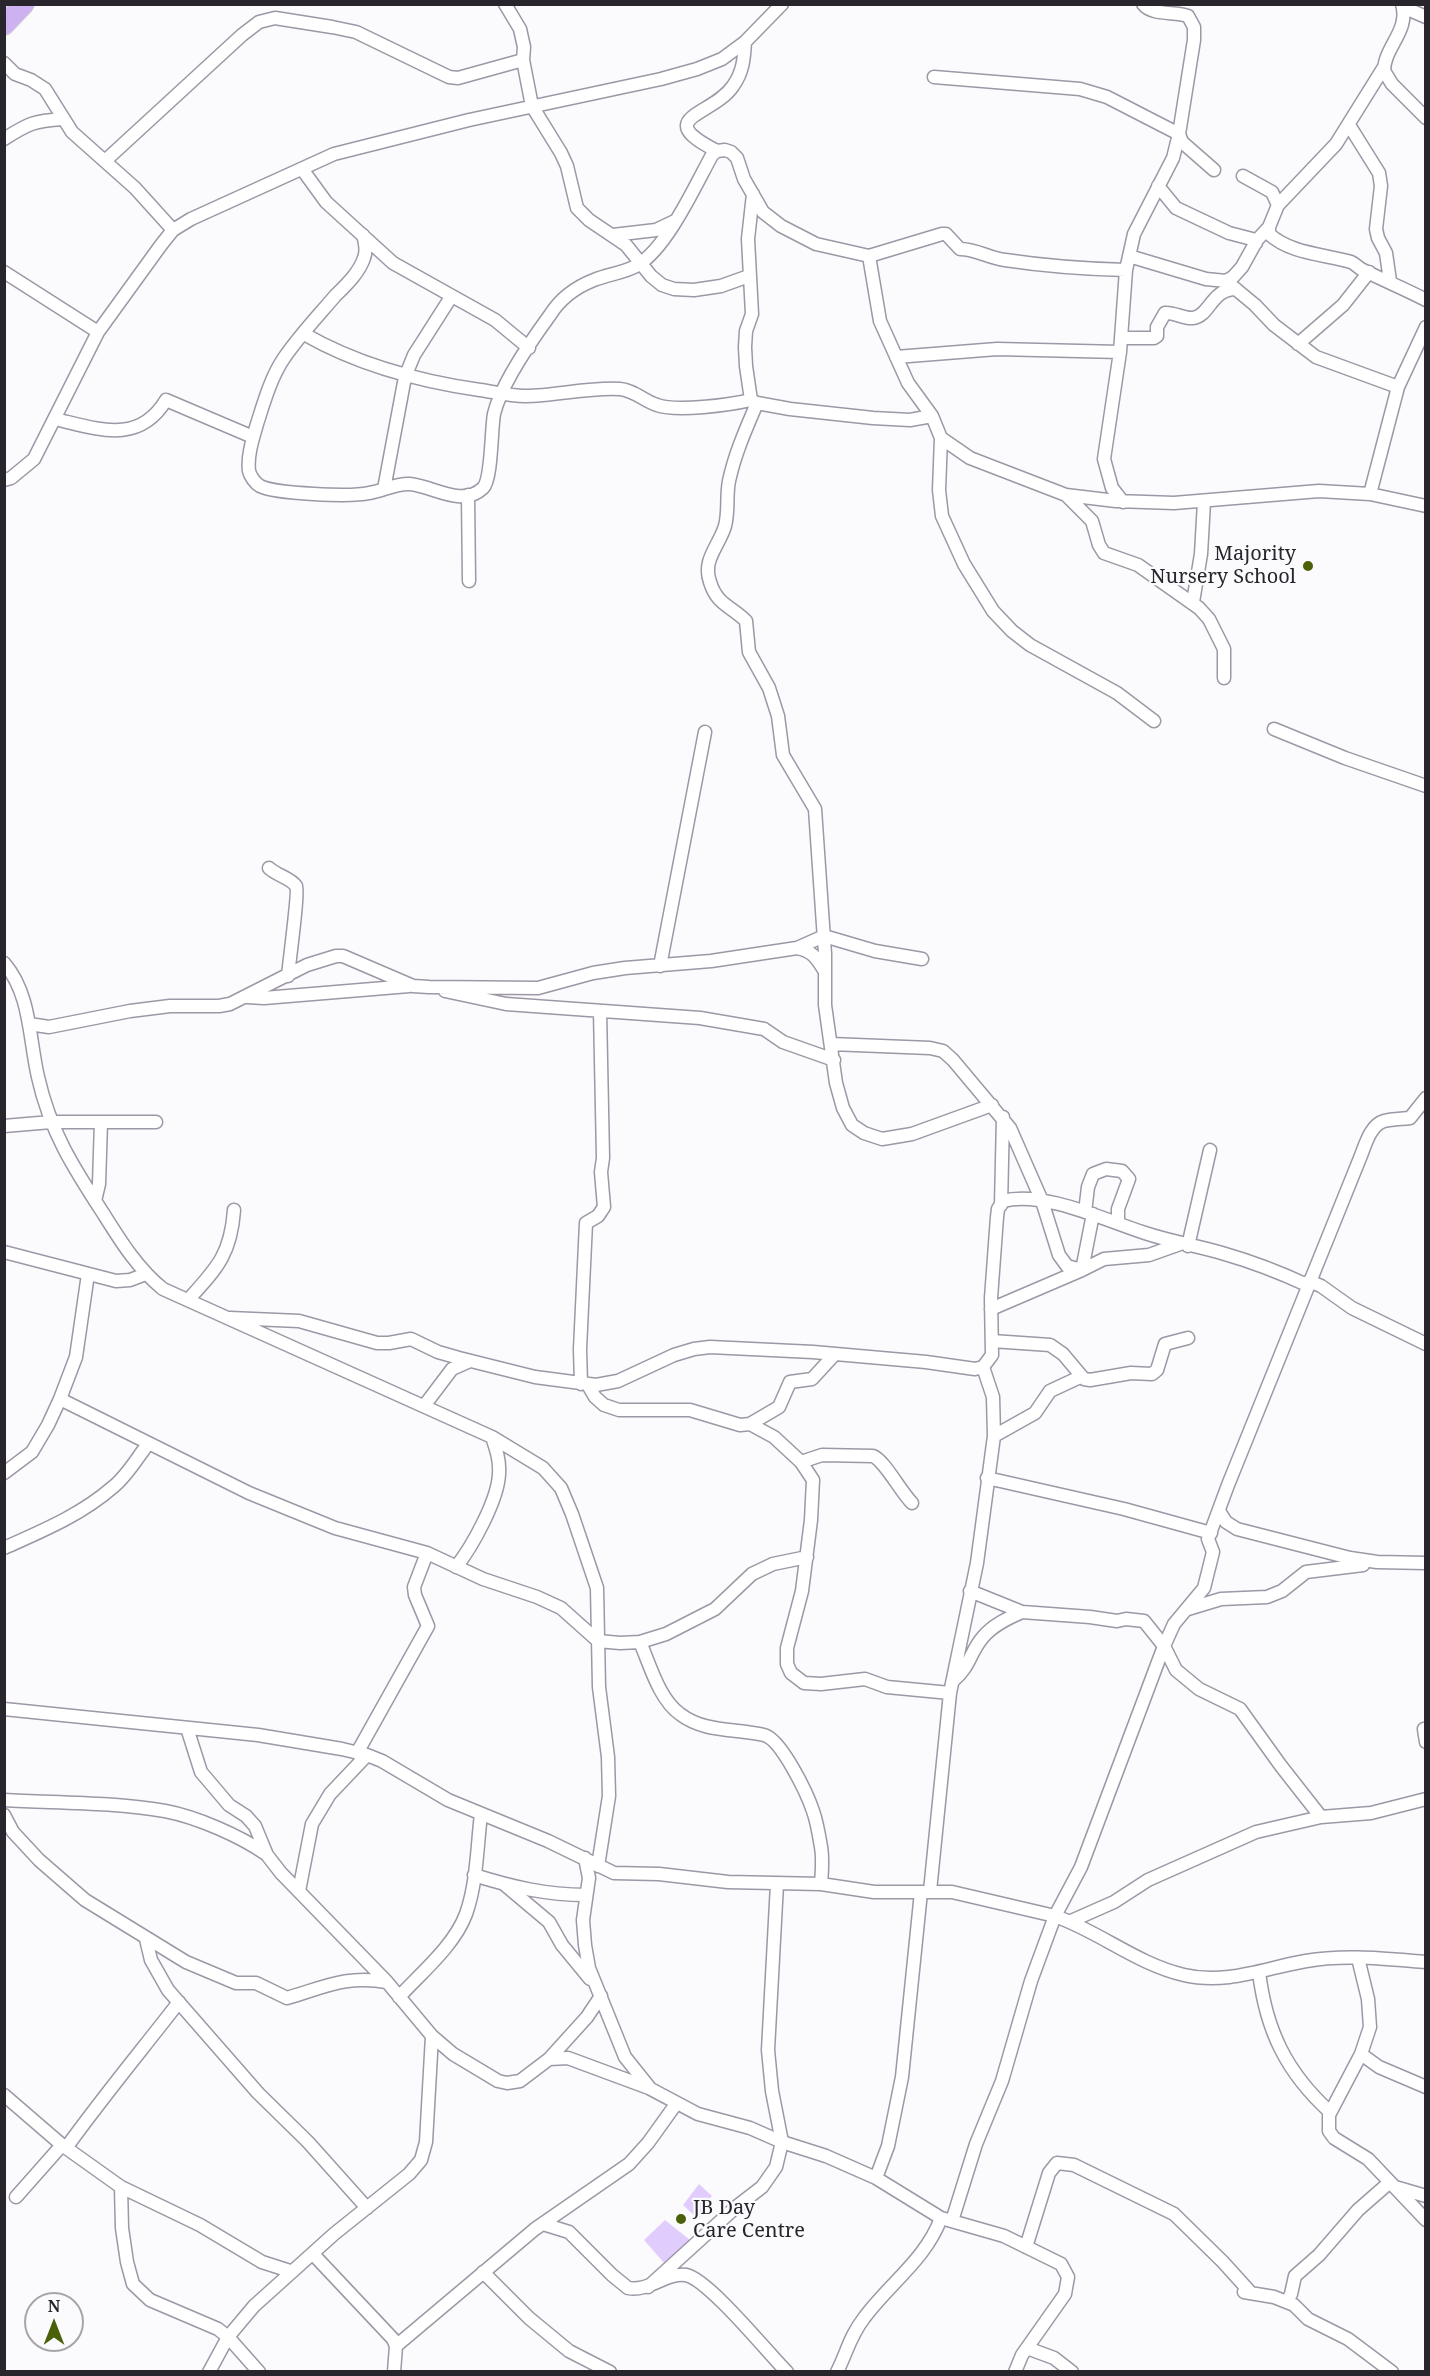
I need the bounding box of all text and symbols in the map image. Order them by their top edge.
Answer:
place label: Majority Nursery School [1150,542,1296,589]
marker: Majority Nursery School [1301,559,1315,573]
place label: JB Day Care Centre [693,2196,805,2243]
marker: JB Day Care Centre [674,2212,688,2226]
north arrow [24,2292,84,2352]
text: N [48,2295,60,2317]

